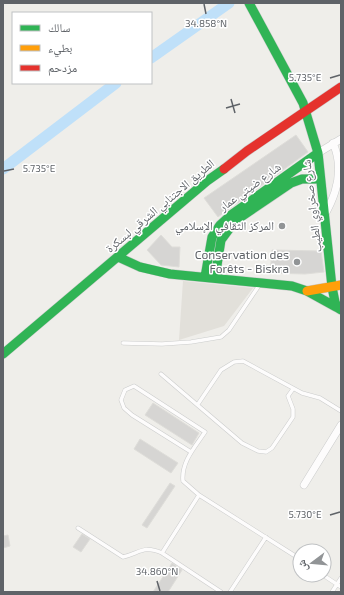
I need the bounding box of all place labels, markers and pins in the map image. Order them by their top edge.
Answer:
place label: المركز الثقافي الإسلامي [175,218,274,236]
marker: المركز الثقافي الإسلامي [277,221,287,231]
place label: Conservation des Forêts - Biskra [195,247,289,275]
marker: Conservation des Forêts - Biskra [292,257,302,267]

